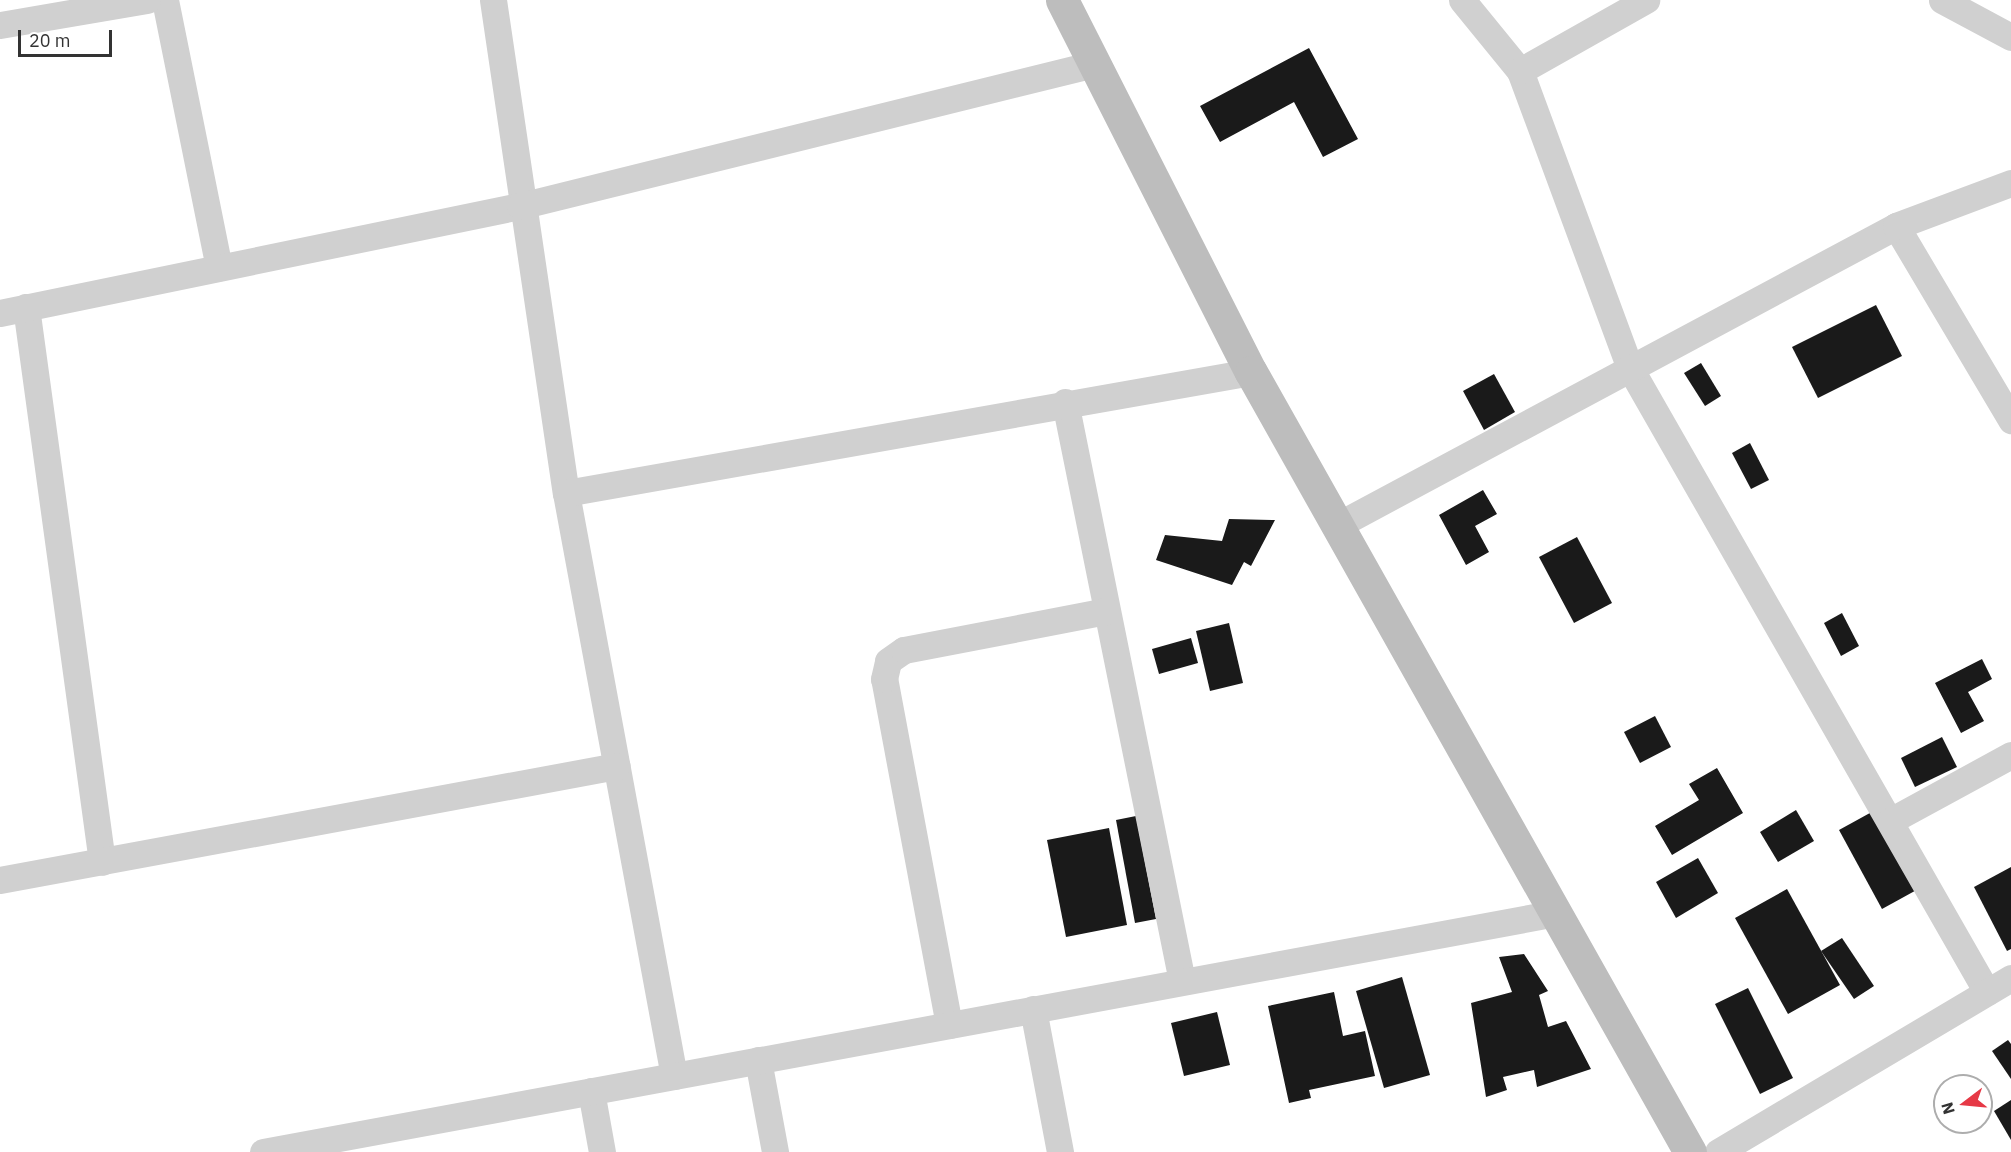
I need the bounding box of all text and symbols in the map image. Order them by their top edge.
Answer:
scale bar [21,18,116,56]
text: 20 m [29,29,71,52]
north arrow [1933,1074,1993,1134]
text: N [1936,1100,1959,1117]

